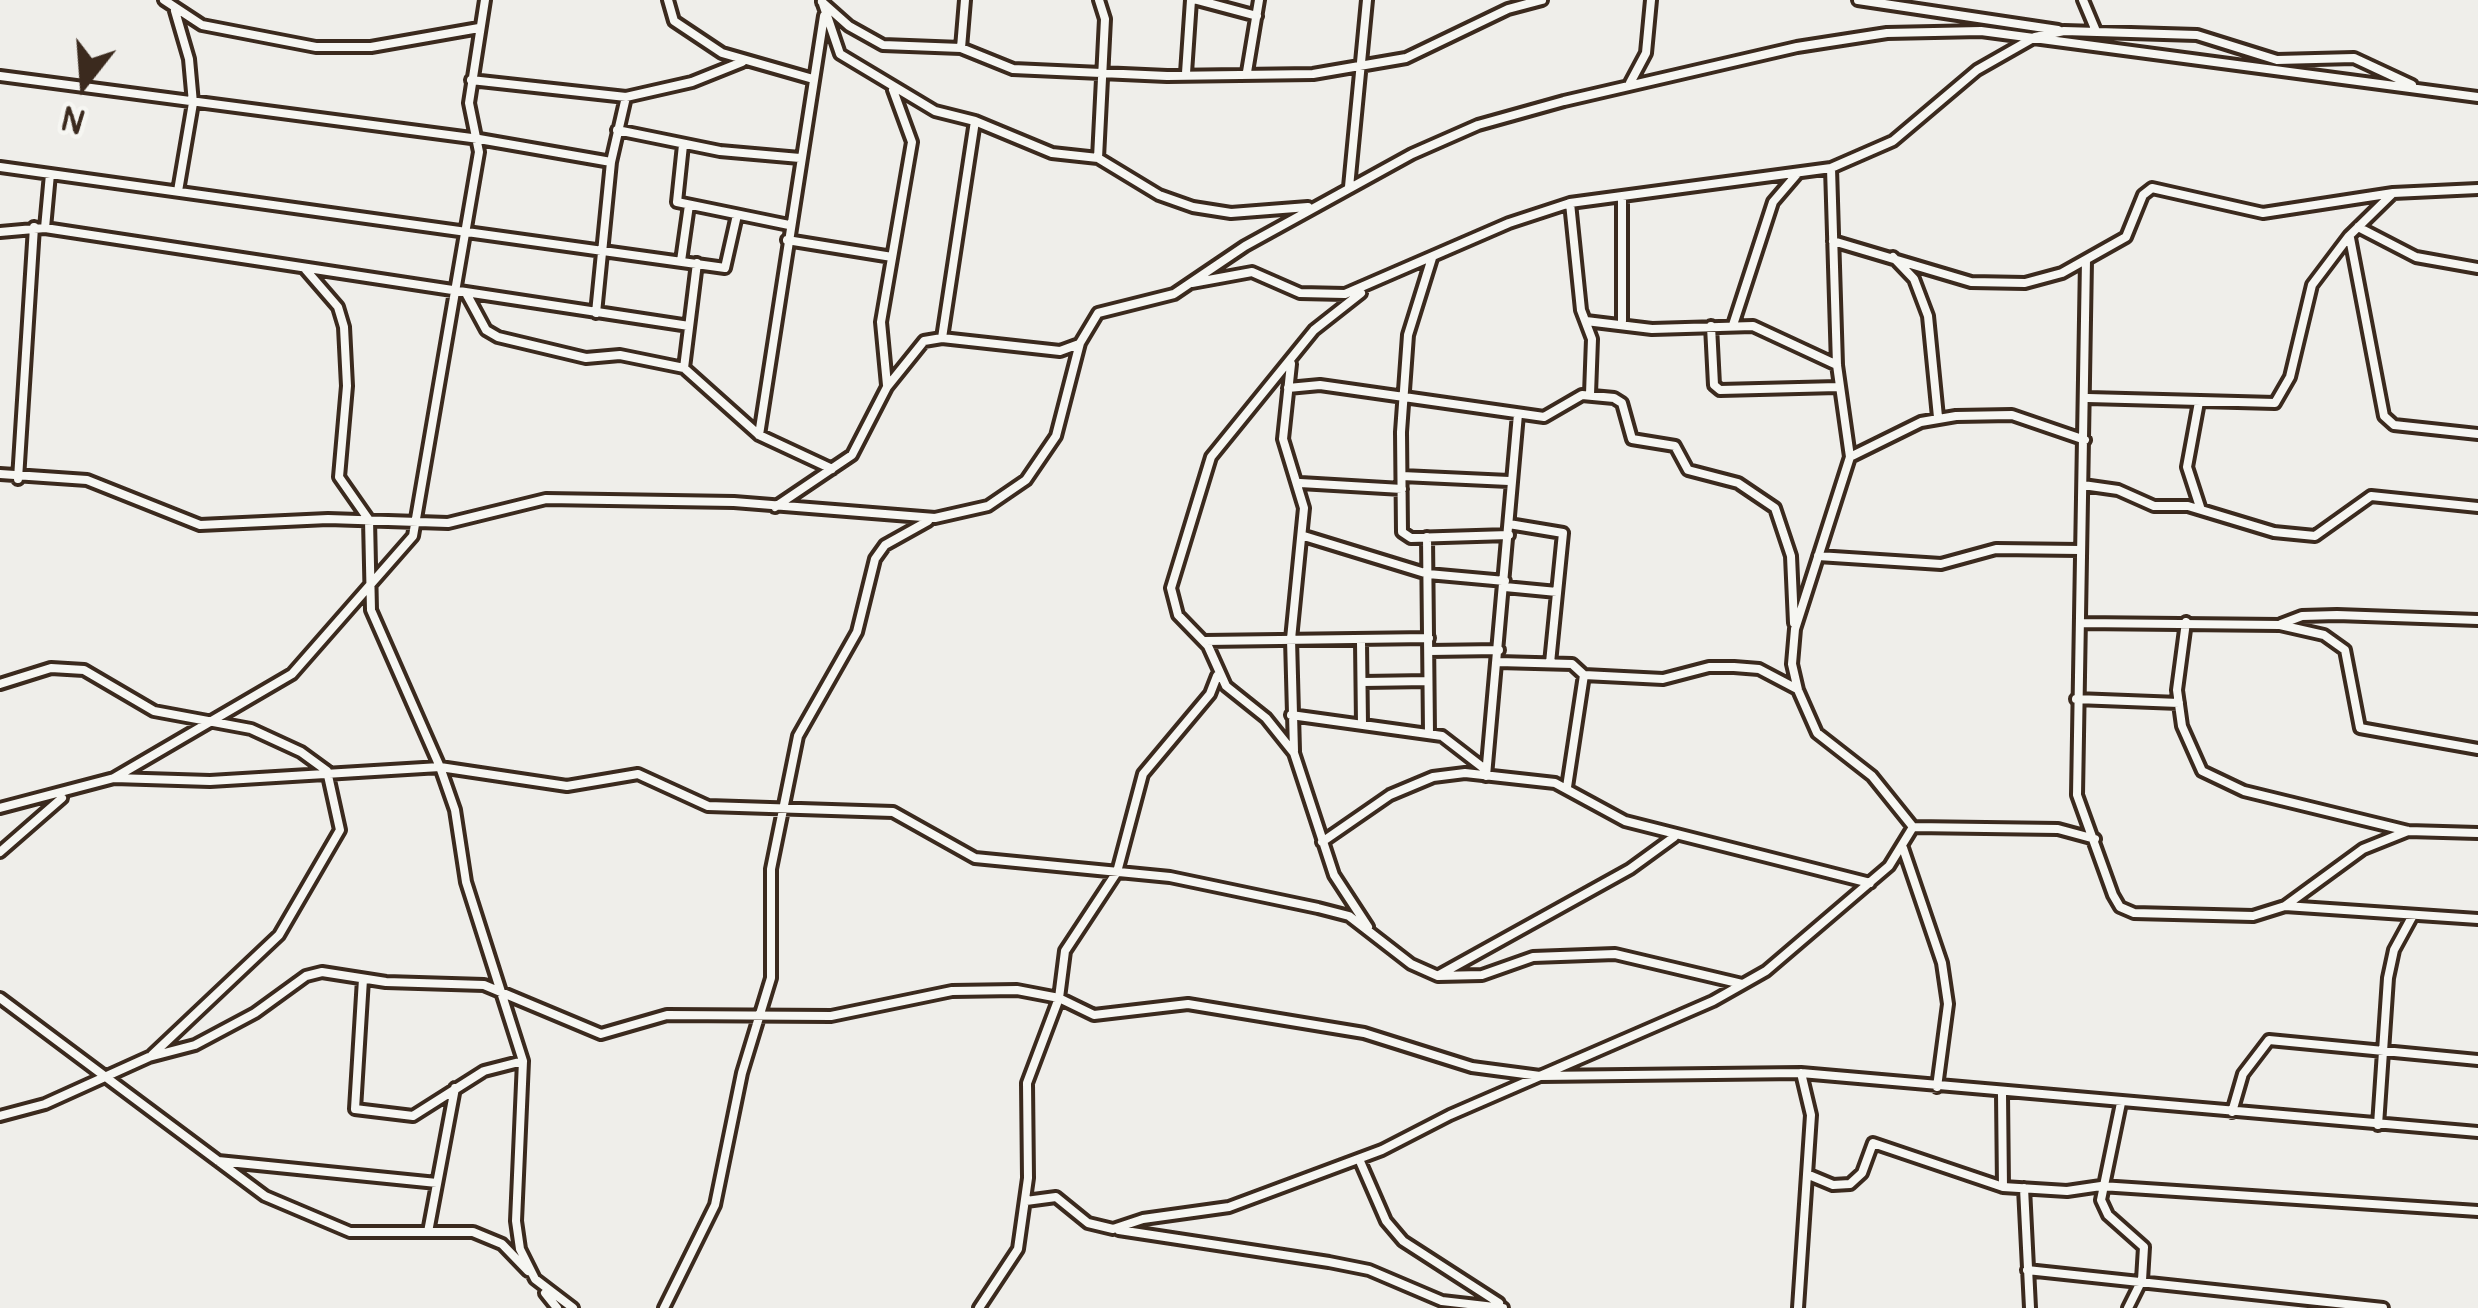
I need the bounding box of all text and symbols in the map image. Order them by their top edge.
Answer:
north arrow [24,24,144,144]
text: N [57,96,90,142]

